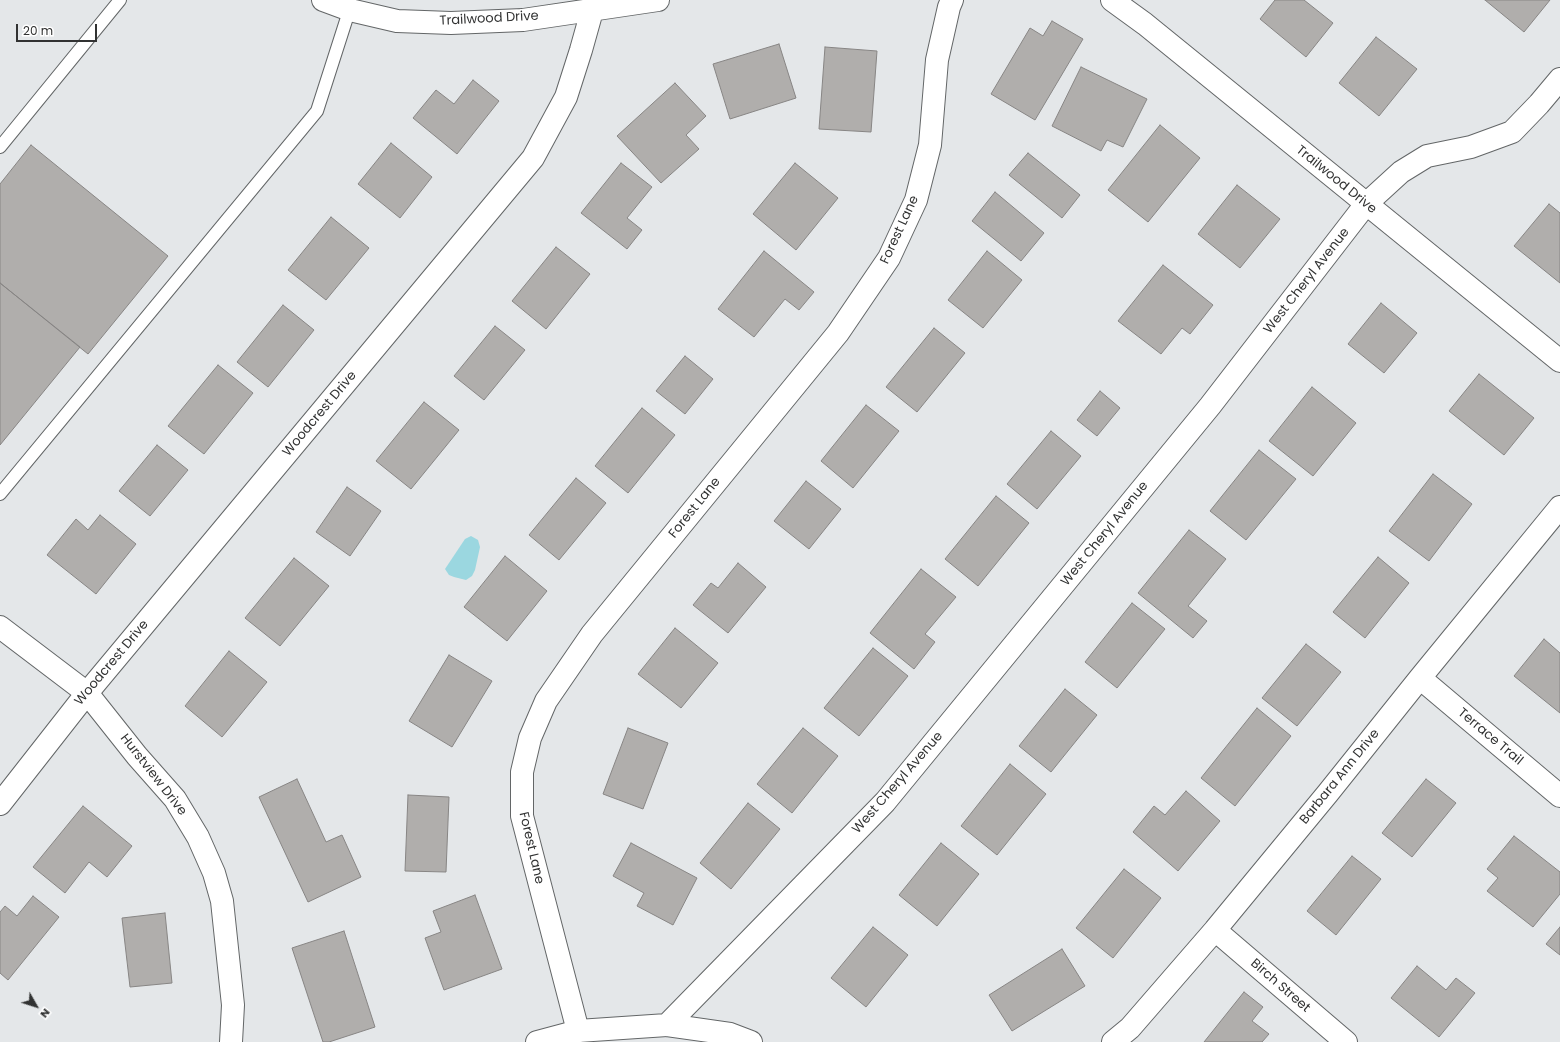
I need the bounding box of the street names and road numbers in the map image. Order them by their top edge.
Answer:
street label: Trailwood Drive [439,9,539,29]
street label: Trailwood Drive [1293,143,1379,217]
street label: Forest Lane [877,193,923,267]
street label: West Cheryl Avenue [1261,225,1353,337]
street label: Woodcrest Drive [280,368,360,460]
street label: Forest Lane [666,475,724,541]
street label: West Cheryl Avenue [1058,479,1152,589]
street label: Woodcrest Drive [72,617,152,709]
street label: Terrace Trail [1454,705,1526,769]
street label: Barbara Ann Drive [1297,726,1383,828]
street label: West Cheryl Avenue [850,729,946,837]
street label: Hurstview Drive [116,731,190,819]
street label: Forest Lane [515,810,547,886]
street label: Birch Street [1247,956,1313,1016]

